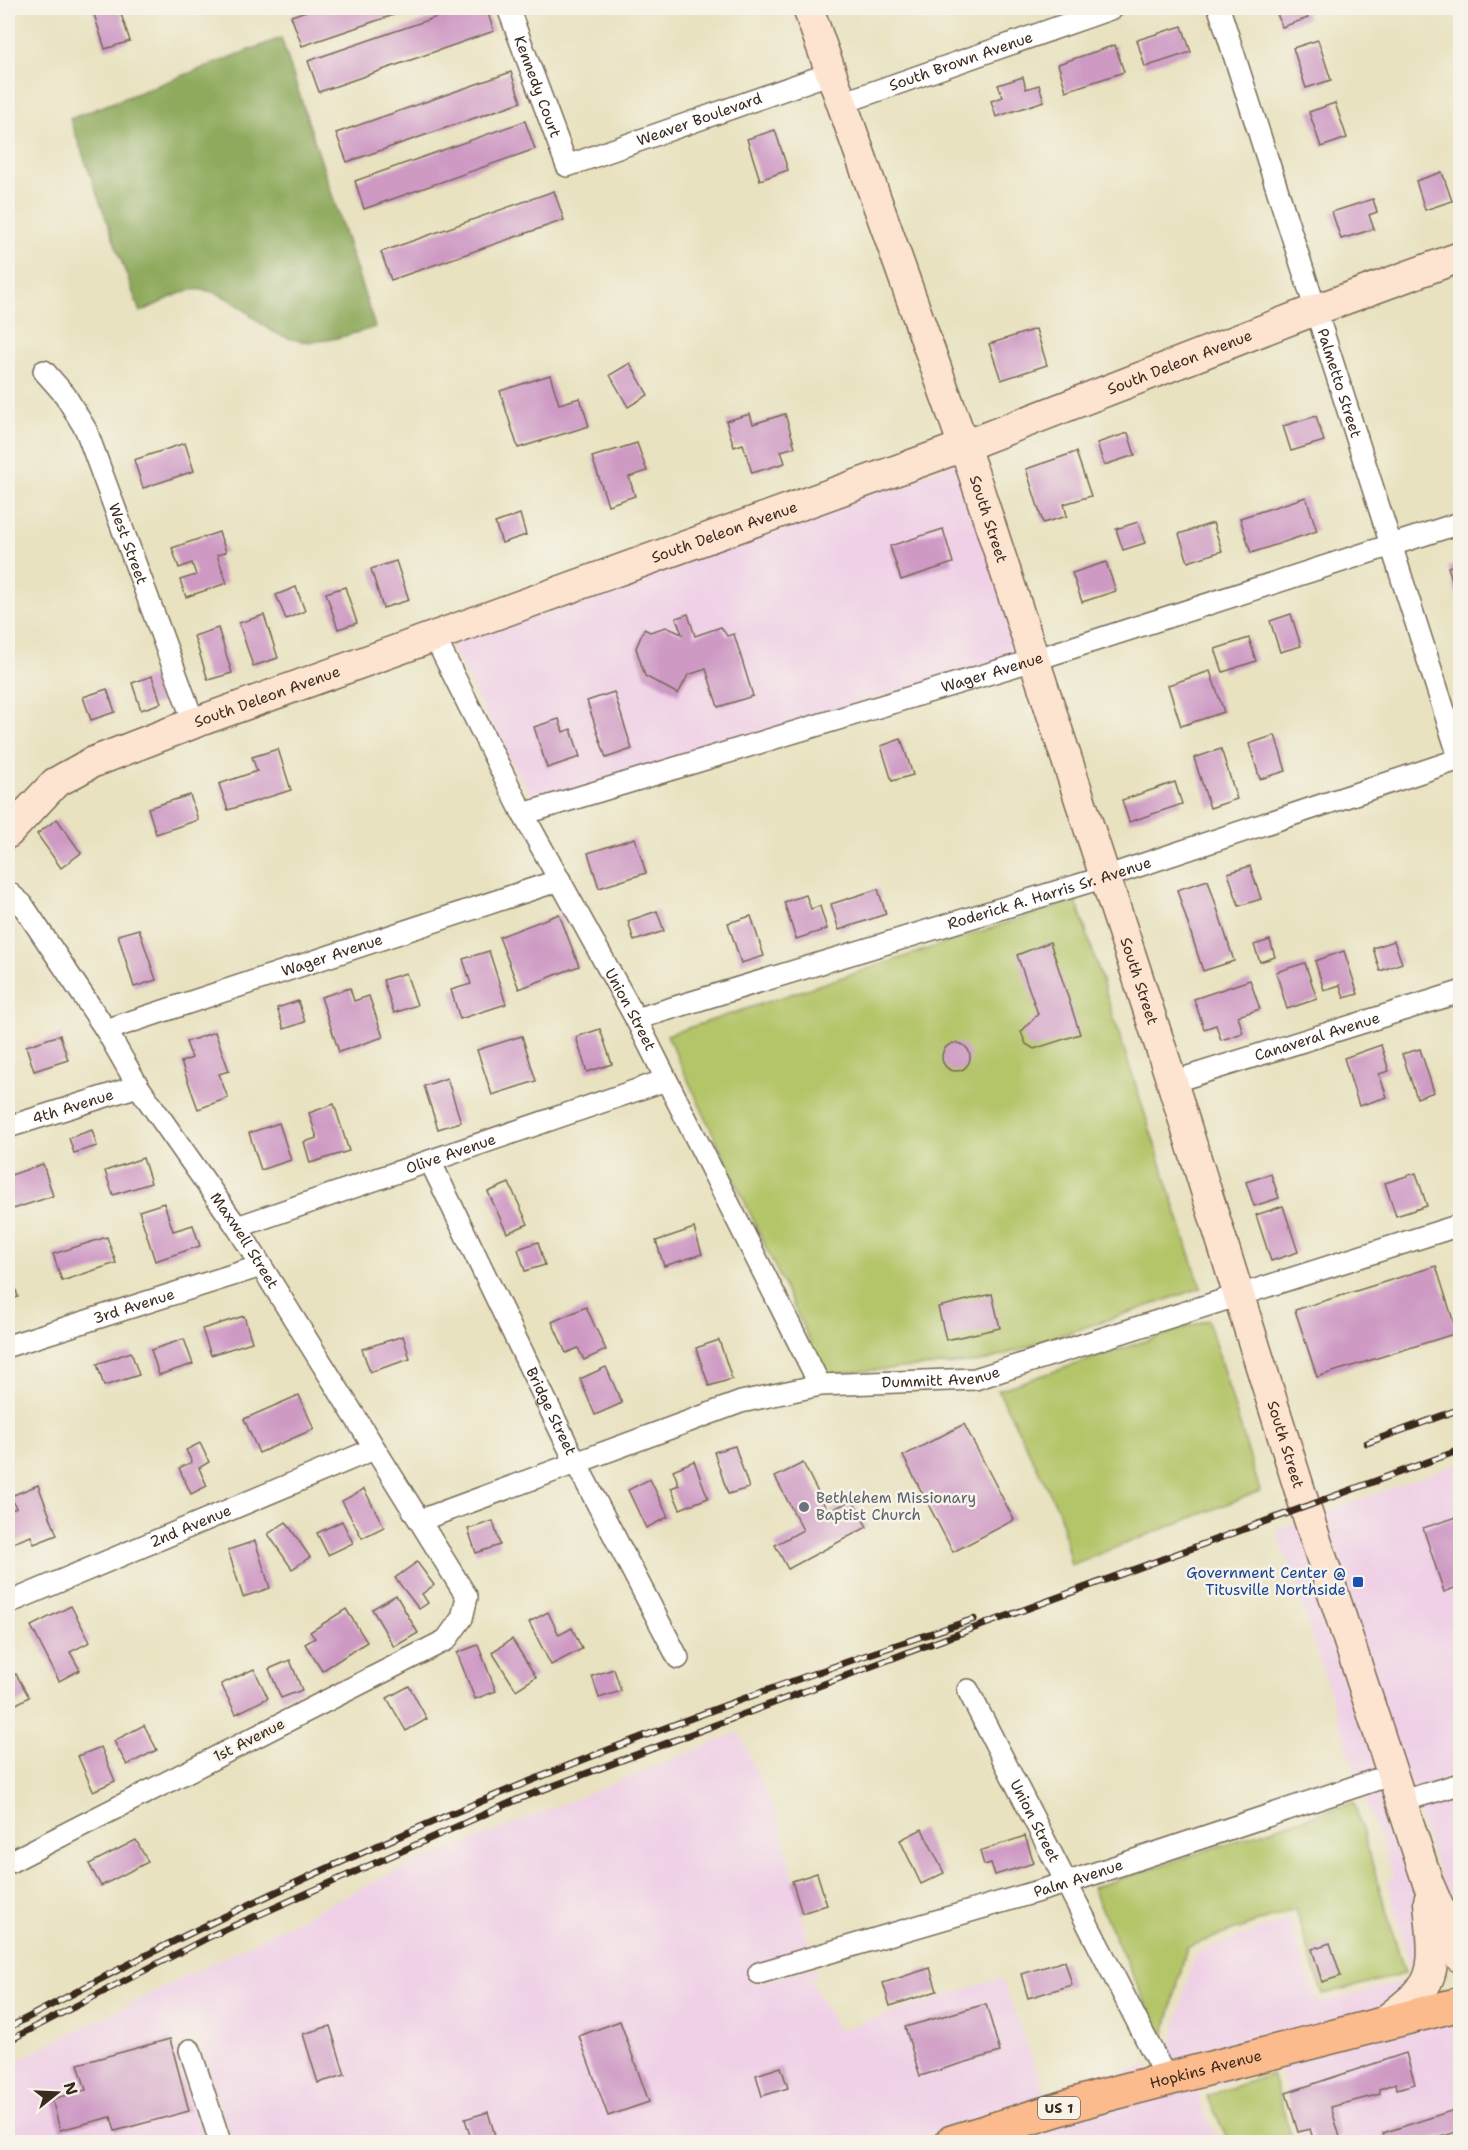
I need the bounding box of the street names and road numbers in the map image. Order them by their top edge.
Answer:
street label: South Brown Avenue [886,27,1035,96]
street label: Kennedy Court [509,33,565,140]
street label: Weaver Boulevard [634,88,765,151]
street label: South Deleon Avenue [1104,325,1255,400]
street label: Palmetto Street [1312,326,1366,440]
street label: South Street [965,473,1012,565]
street label: South Deleon Avenue [649,497,800,568]
street label: West Street [104,500,152,587]
street label: Wager Avenue [939,648,1046,697]
street label: South Deleon Avenue [191,661,343,732]
street label: Roderick A. Harris Sr. Avenue [945,852,1154,934]
street label: Wager Avenue [279,929,385,981]
street label: South Street [1116,935,1163,1027]
street label: Union Street [600,965,660,1054]
street label: Canaveral Avenue [1252,1008,1382,1066]
street label: 4th Avenue [30,1084,116,1129]
street label: Olive Avenue [403,1129,498,1178]
street label: Maxwell Street [206,1188,283,1293]
street label: 3rd Avenue [91,1284,177,1328]
street label: Dummitt Avenue [881,1362,1002,1393]
street label: Bridge Street [521,1364,581,1459]
street label: South Street [1262,1398,1309,1491]
street label: 2nd Avenue [147,1500,234,1552]
street label: 1st Avenue [210,1714,288,1766]
street label: Union Street [1005,1776,1064,1866]
street label: Palm Avenue [1031,1855,1126,1902]
street label: Hopkins Avenue [1147,2045,1264,2093]
road number: US 1 [1038,2097,1080,2119]

